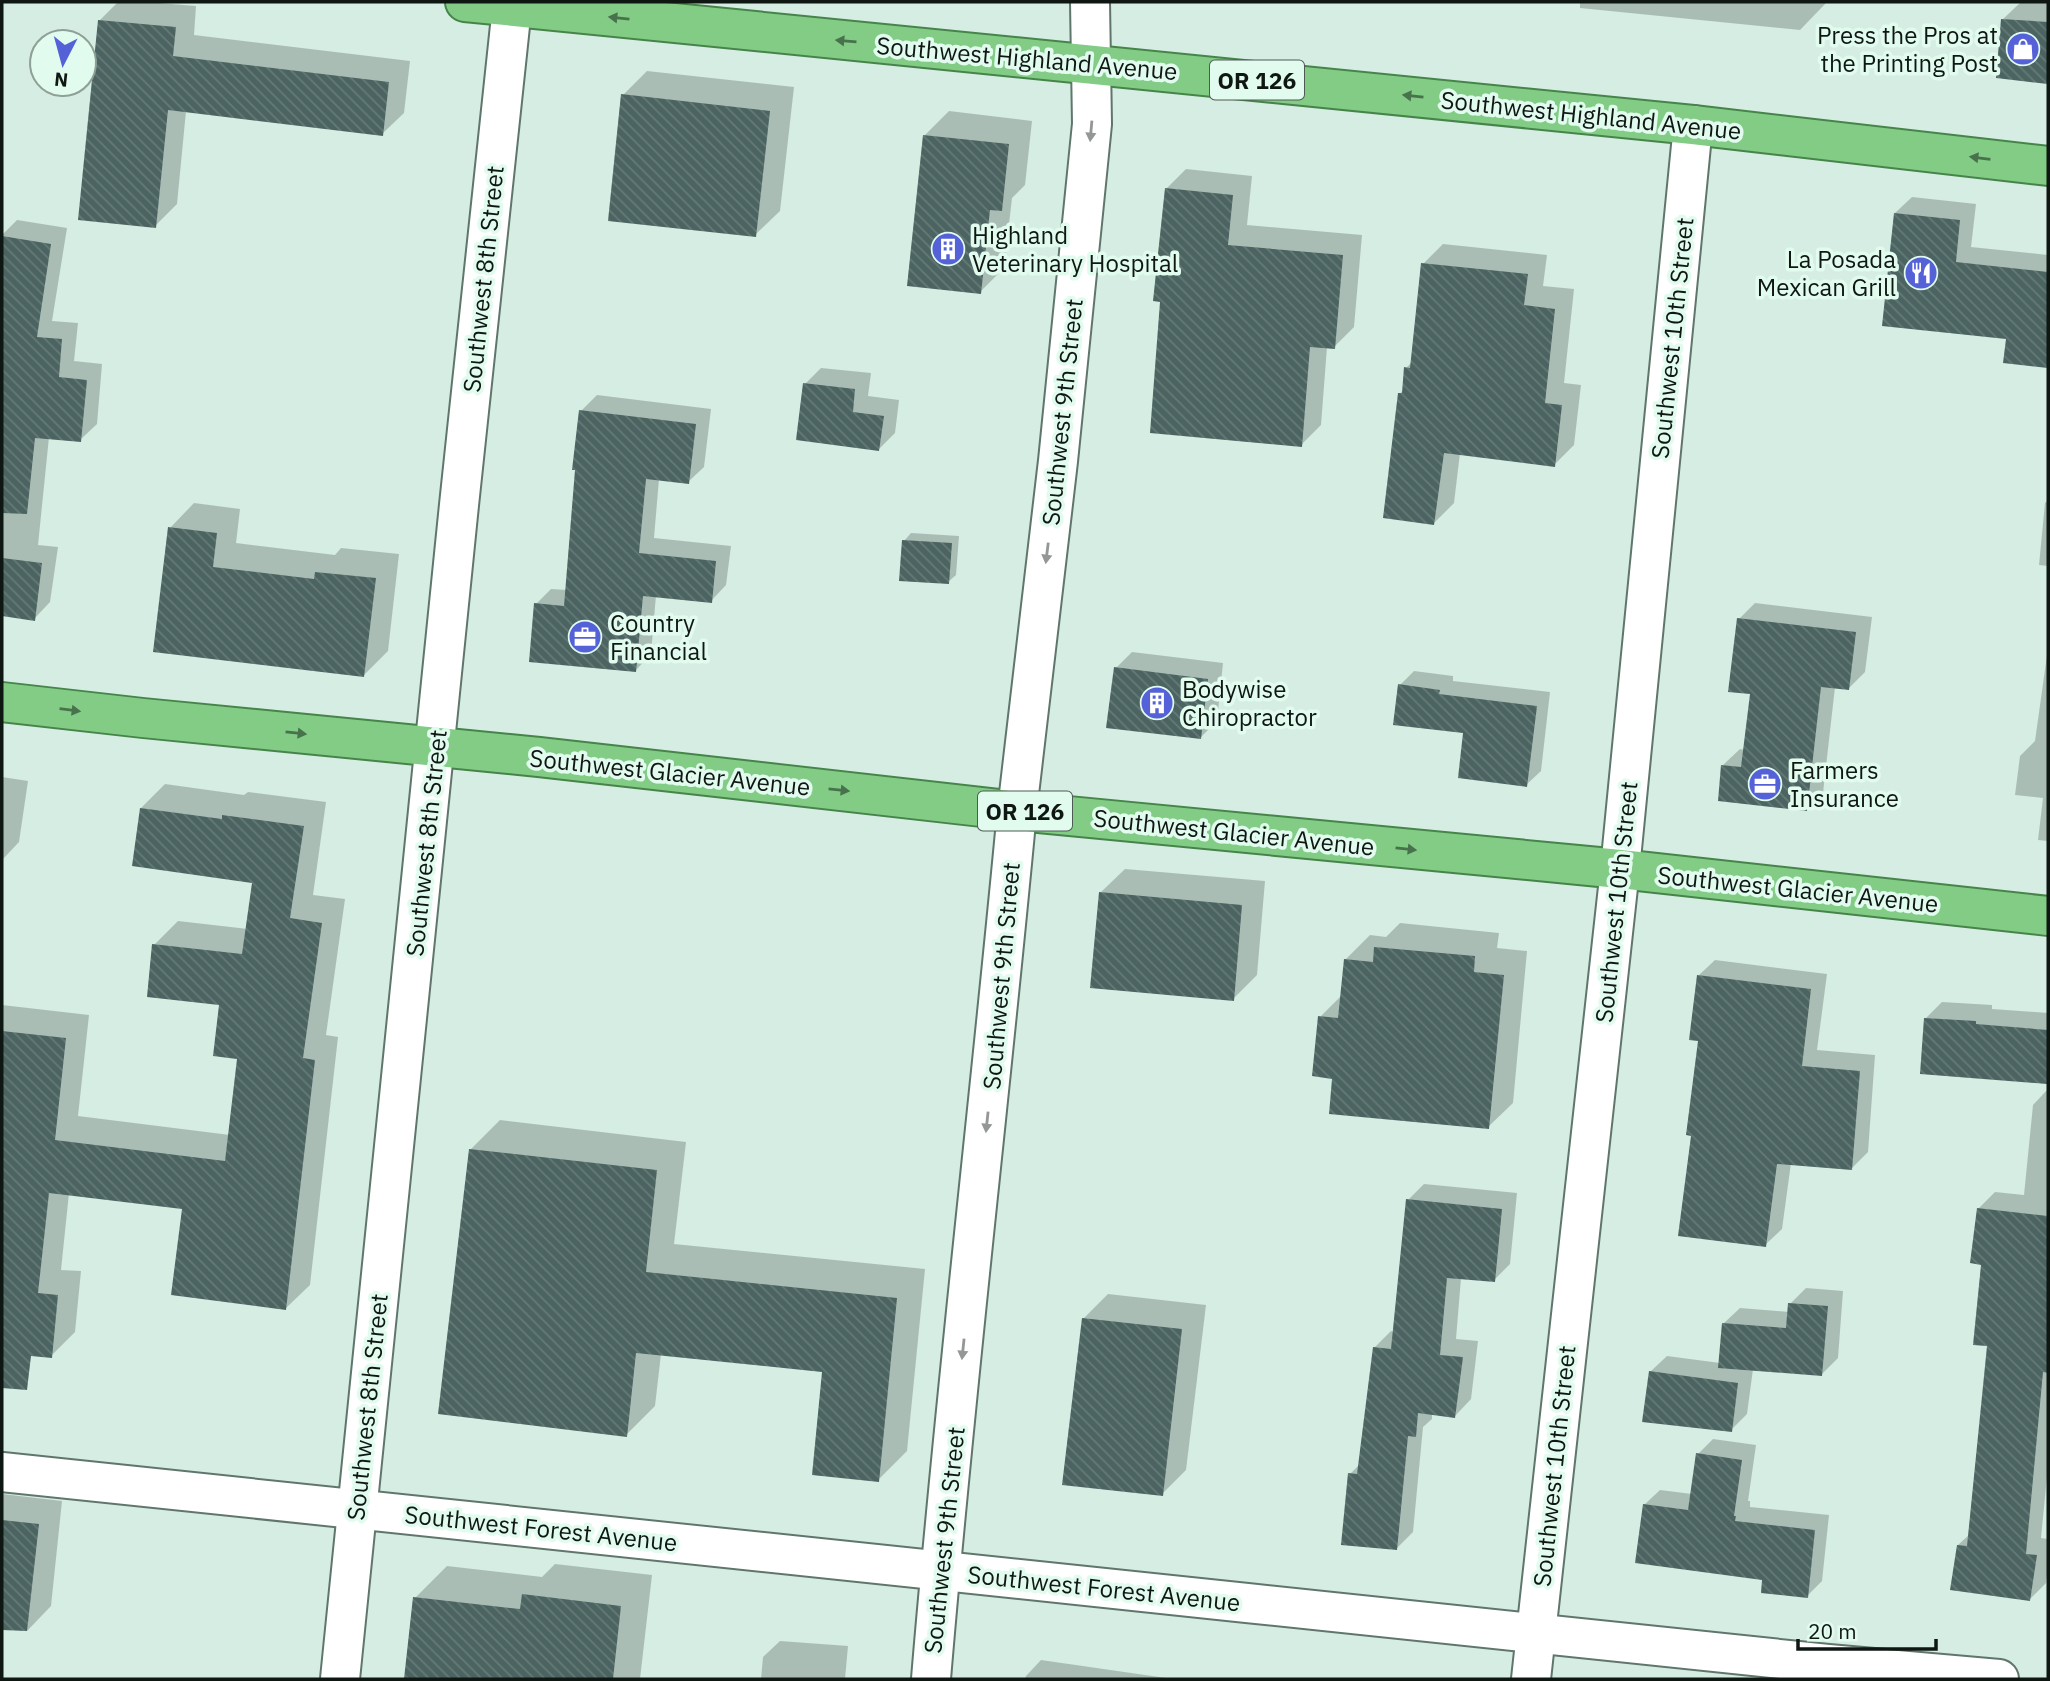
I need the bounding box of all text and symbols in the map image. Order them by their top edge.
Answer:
one-way arrow [608,12,630,23]
place label: Press the Pros at the Printing Post [1817,19,1998,79]
north arrow [28,28,98,98]
street label: Southwest Highland Avenue [875,29,1179,87]
shop icon: Press the Pros at the Printing Post [2004,30,2042,68]
one-way arrow [834,35,856,46]
road number: OR 126 [1210,60,1304,100]
text: N [53,67,69,93]
street label: Southwest Highland Avenue [1439,83,1743,147]
one-way arrow [1402,90,1424,101]
one-way arrow [1085,121,1096,143]
one-way arrow [1969,153,1991,164]
street label: Southwest 8th Street [455,164,511,394]
street label: Southwest 10th Street [1643,216,1701,460]
place label: Highland Veterinary Hospital [972,219,1178,279]
building icon: Highland Veterinary Hospital [929,230,967,268]
place label: La Posada Mexican Grill [1757,243,1896,303]
restaurant icon: La Posada Mexican Grill [1902,254,1940,292]
street label: Southwest 9th Street [1034,297,1090,527]
one-way arrow [1042,542,1053,564]
place label: Country Financial [610,607,707,667]
office icon: Country Financial [566,618,604,656]
place label: Bodywise Chiropractor [1182,673,1317,733]
building icon: Bodywise Chiropractor [1138,684,1176,722]
one-way arrow [59,704,81,715]
one-way arrow [285,728,307,739]
street label: Southwest 8th Street [398,728,454,958]
street label: Southwest Glacier Avenue [528,741,812,803]
place label: Farmers Insurance [1790,754,1899,814]
office icon: Farmers Insurance [1746,765,1784,803]
street label: Southwest 10th Street [1587,780,1645,1024]
one-way arrow [828,785,850,796]
road number: OR 126 [978,792,1072,831]
street label: Southwest Glacier Avenue [1092,801,1376,863]
one-way arrow [1395,843,1417,854]
street label: Southwest Glacier Avenue [1656,858,1940,920]
street label: Southwest 9th Street [975,861,1027,1091]
one-way arrow [981,1112,992,1134]
street label: Southwest 8th Street [339,1292,395,1522]
one-way arrow [957,1338,968,1360]
street label: Southwest 10th Street [1525,1344,1583,1588]
street label: Southwest 9th Street [916,1425,972,1655]
street label: Southwest Forest Avenue [403,1498,679,1558]
street label: Southwest Forest Avenue [966,1558,1242,1618]
scale bar [1798,1608,1936,1652]
text: 20 m [1808,1617,1857,1645]

